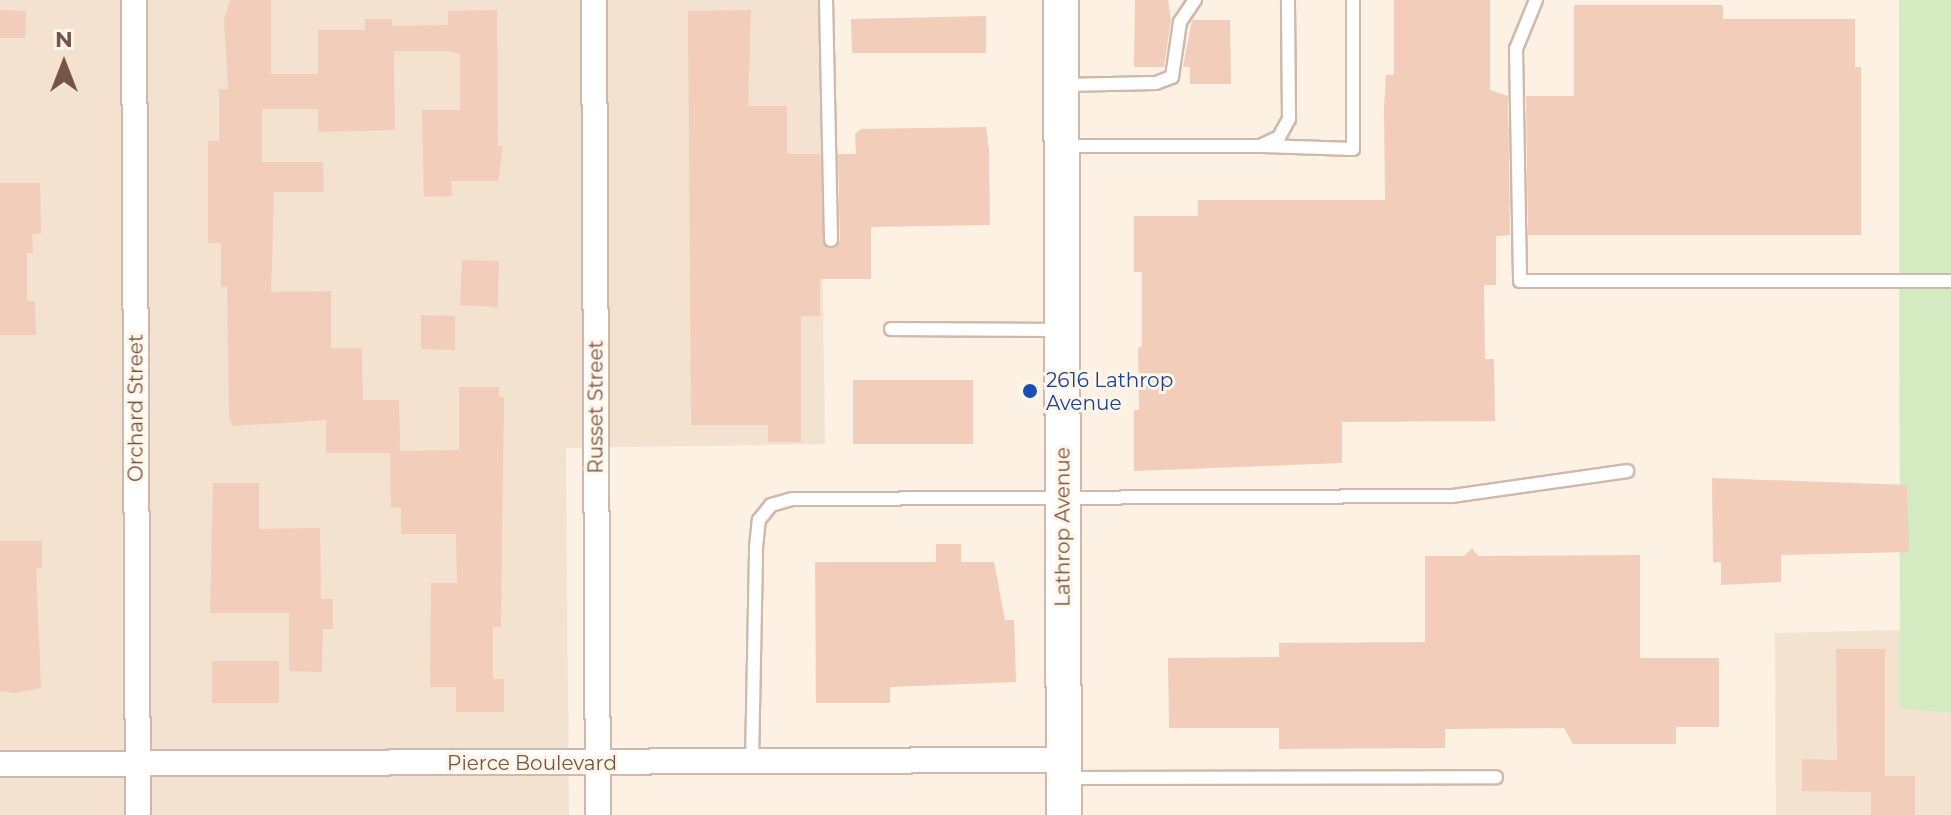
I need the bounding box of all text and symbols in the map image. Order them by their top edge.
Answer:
north arrow [24,24,104,104]
text: N [55,26,73,53]
street label: Orchard Street [124,334,148,482]
street label: Russet Street [584,340,608,474]
place label: 2616 Lathrop Avenue [1046,368,1173,415]
marker: 2616 Lathrop Avenue [1021,382,1039,400]
street label: Lathrop Avenue [1051,447,1075,607]
street label: Pierce Boulevard [447,751,617,775]

